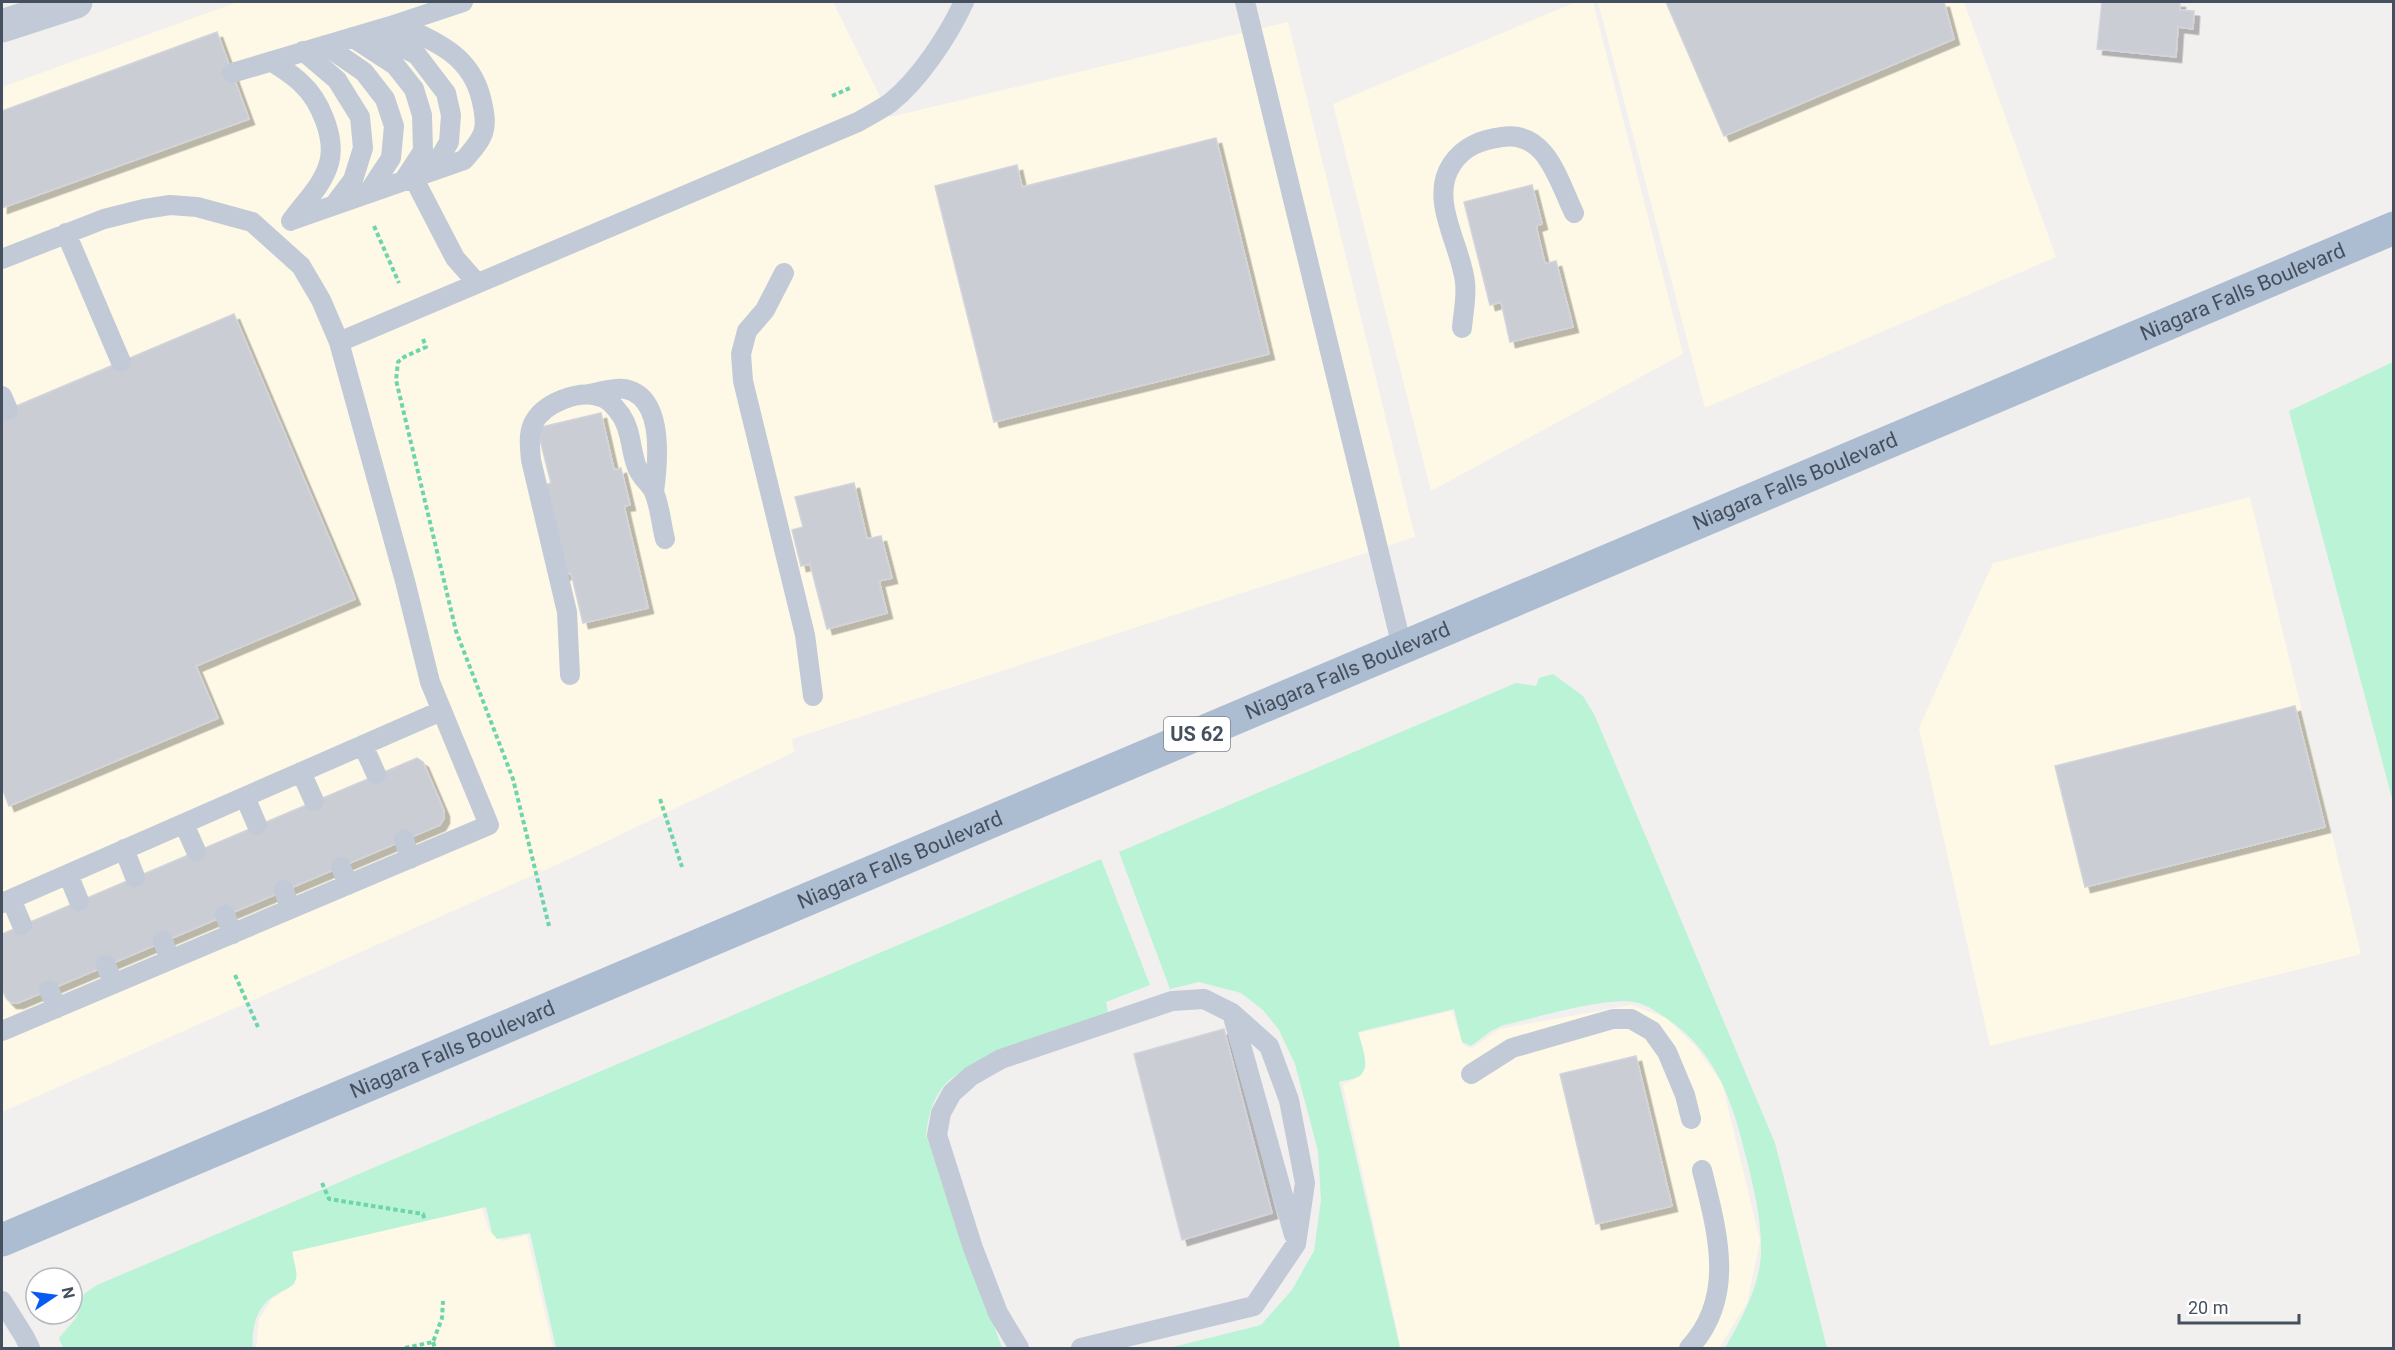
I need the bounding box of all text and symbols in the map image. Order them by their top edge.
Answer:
street label: Niagara Falls Boulevard [2137,238,2349,346]
street label: Niagara Falls Boulevard [1689,427,1901,535]
street label: Niagara Falls Boulevard [1241,617,1454,725]
road number: US 62 [1164,717,1230,751]
street label: Niagara Falls Boulevard [794,806,1006,914]
street label: Niagara Falls Boulevard [346,996,558,1103]
north arrow [24,1266,84,1326]
text: N [58,1285,79,1300]
scale bar [2179,1287,2299,1325]
text: 20 m [2188,1297,2228,1318]

